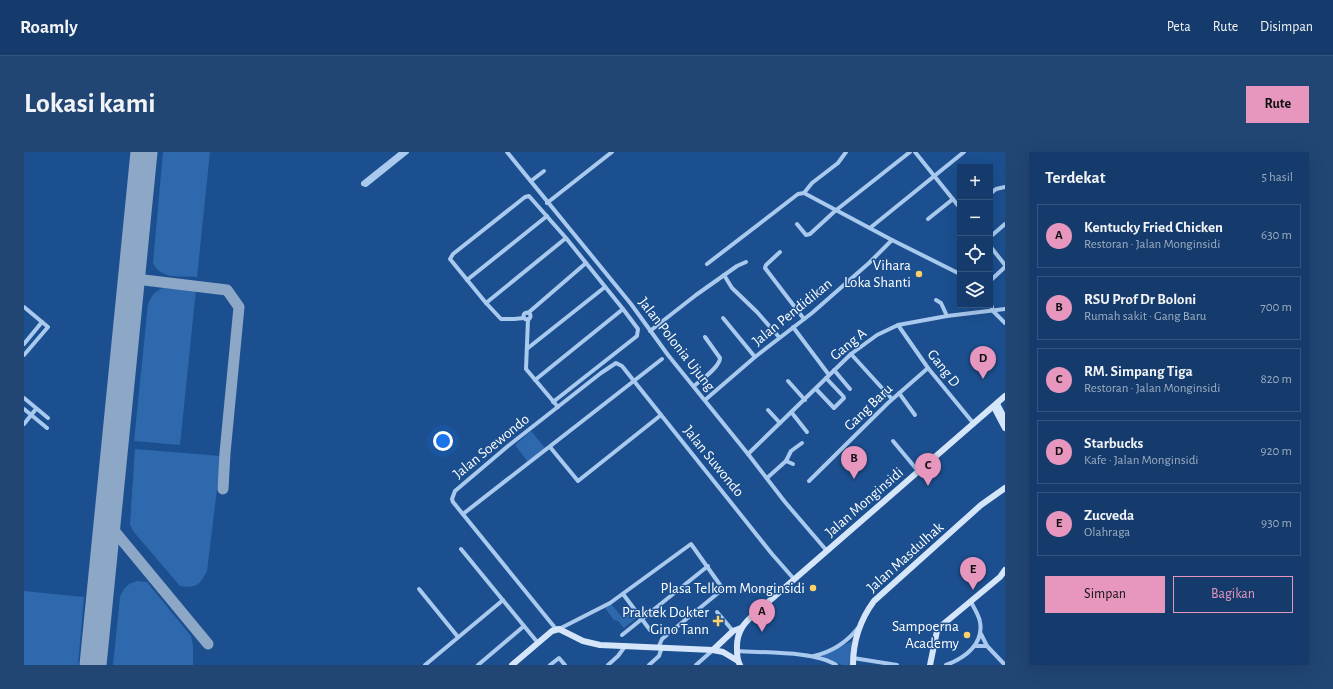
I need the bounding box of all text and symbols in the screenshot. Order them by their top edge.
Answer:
text: Roamly [20,18,78,37]
text: Peta [1167,20,1191,34]
text: Rute [1213,20,1238,34]
text: Disimpan [1260,20,1313,34]
button: Rute [1246,86,1309,123]
text: Lokasi kami [24,90,156,118]
map controls [957,164,993,308]
button: + [957,164,993,200]
text: Terdekat [1045,169,1105,186]
text: 5 hasil [1261,171,1293,184]
button: − [957,200,993,236]
text: Kentucky Fried Chicken [1084,220,1223,235]
text: A [1055,229,1063,242]
text: 630 m [1261,229,1292,242]
button: locate [957,236,993,272]
text: Restoran · Jalan Monginsidi [1084,238,1220,251]
place label: Vihara Loka Shanti [844,258,911,290]
marker: Vihara Loka Shanti [914,269,924,279]
button: layers [957,272,993,308]
street label: Jalan Pendidikan [750,276,835,349]
text: RSU Prof Dr Boloni [1084,292,1196,307]
street label: Jalan Polonia Ujung [636,295,718,394]
text: B [1055,301,1063,314]
text: 700 m [1260,301,1292,314]
text: Rumah sakit · Gang Baru [1084,310,1207,323]
street label: Gang A [827,325,870,363]
pin: D [970,346,996,379]
street label: Gang D [925,347,963,390]
text: RM. Simpang Tiga [1084,364,1193,379]
text: C [1056,373,1062,386]
text: 820 m [1261,373,1292,386]
street label: Gang Baru [841,381,896,434]
text: Restoran · Jalan Monginsidi [1084,382,1220,395]
street label: Jalan Soewondo [450,411,532,481]
street label: Jalan Suwondo [681,423,747,500]
your location [433,431,453,451]
text: Starbucks [1084,436,1143,451]
text: D [1055,445,1063,458]
text: 920 m [1261,445,1292,458]
pin: B [841,446,867,479]
pin: C [915,453,941,486]
text: Kafe · Jalan Monginsidi [1084,454,1199,467]
street label: Jalan Monginsidi [823,465,906,540]
text: Zucveda [1084,508,1134,523]
text: E [1056,517,1062,530]
text: 930 m [1261,517,1292,530]
street label: Jalan Masdulhak [864,519,946,595]
text: Olahraga [1084,526,1130,539]
pin: E [960,557,986,590]
button: Simpan [1045,576,1165,613]
button: Bagikan [1173,576,1293,613]
place label: Plasa Telkom Monginsidi [661,581,805,596]
marker: Plasa Telkom Monginsidi [808,583,818,593]
pin: A [749,599,775,632]
place label: Praktek Dokter Gino Tann [622,605,709,637]
marker: Praktek Dokter Gino Tann [712,615,724,627]
place label: Sampoerna Academy [892,619,960,651]
marker: Sampoerna Academy [962,630,972,640]

